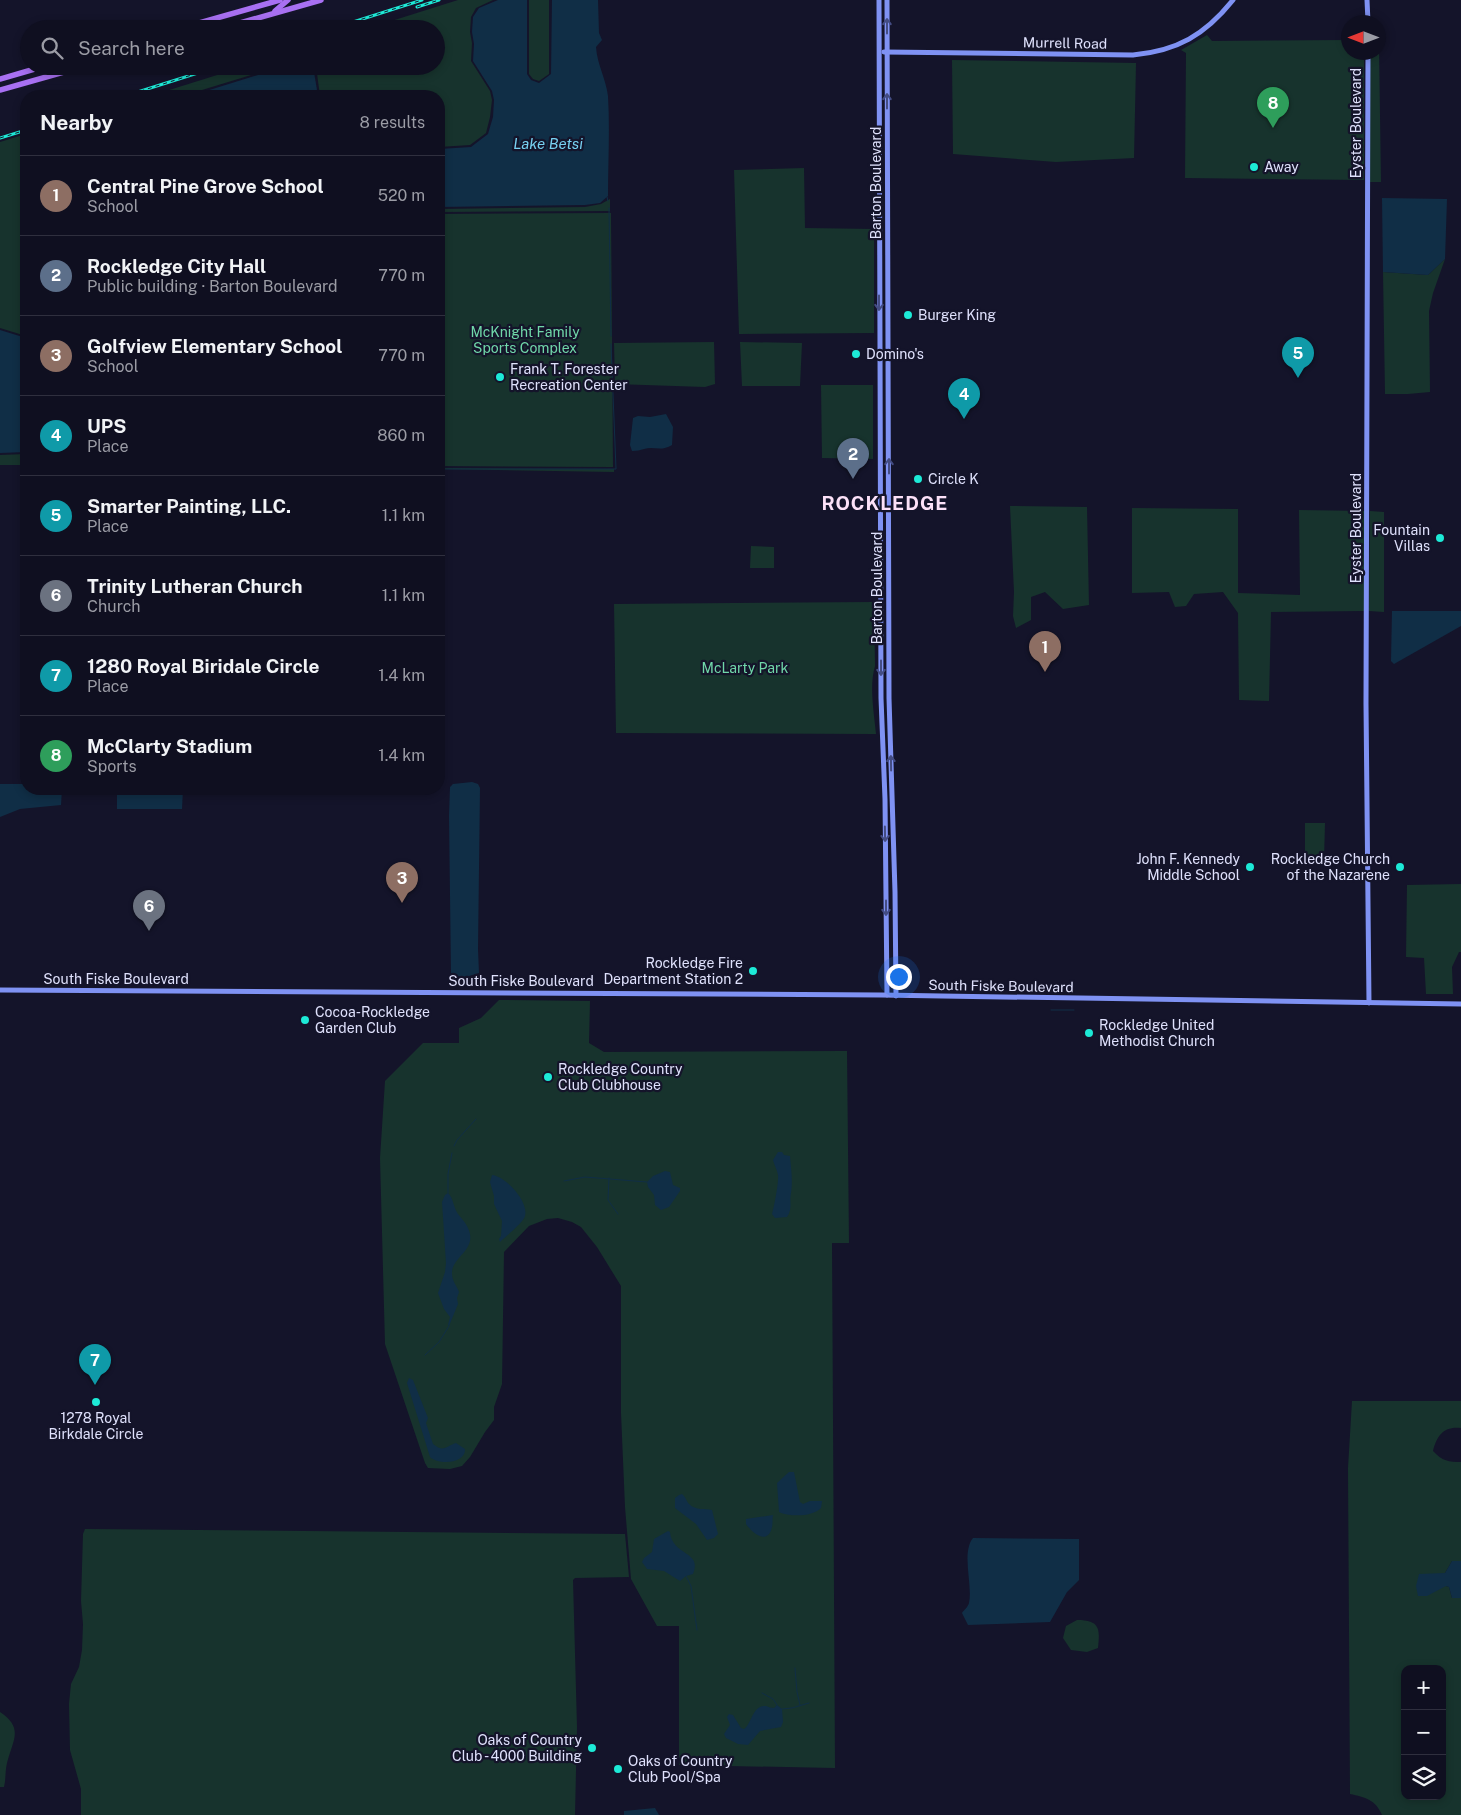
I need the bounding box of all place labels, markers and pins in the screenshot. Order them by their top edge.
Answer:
pin: 8 [1257,87,1289,128]
place label: Away [1264,159,1299,175]
marker: Away [1248,161,1260,173]
place label: Burger King [918,307,996,323]
marker: Burger King [902,309,914,321]
pin: 5 [1282,337,1314,378]
place label: Domino's [866,346,924,362]
marker: Domino's [850,348,862,360]
place label: Frank T. Forester Recreation Center [510,361,628,393]
marker: Frank T. Forester Recreation Center [494,371,506,383]
pin: 4 [948,378,980,419]
pin: 2 [837,438,869,479]
place label: Circle K [928,471,979,487]
marker: Circle K [912,473,924,485]
place label: Fountain Villas [1373,522,1430,554]
marker: Fountain Villas [1434,532,1446,544]
pin: 1 [1029,631,1061,672]
place label: John F. Kennedy Middle School [1136,851,1241,883]
place label: Rockledge Church of the Nazarene [1271,851,1390,883]
marker: John F. Kennedy Middle School [1244,861,1256,873]
marker: Rockledge Church of the Nazarene [1394,861,1406,873]
pin: 3 [386,862,418,903]
pin: 6 [133,890,165,931]
place label: Rockledge Fire Department Station 2 [603,955,743,987]
marker: Rockledge Fire Department Station 2 [747,965,759,977]
place label: Cocoa-Rockledge Garden Club [315,1004,430,1036]
marker: Cocoa-Rockledge Garden Club [299,1014,311,1026]
place label: Rockledge United Methodist Church [1099,1017,1215,1049]
marker: Rockledge United Methodist Church [1083,1027,1095,1039]
place label: Rockledge Country Club Clubhouse [558,1061,683,1093]
marker: Rockledge Country Club Clubhouse [542,1071,554,1083]
pin: 7 [79,1344,111,1385]
marker: 1278 Royal Birkdale Circle [90,1396,102,1408]
place label: 1278 Royal Birkdale Circle [48,1410,144,1442]
place label: Oaks of Country Club - 4000 Building [452,1732,583,1764]
marker: Oaks of Country Club - 4000 Building [586,1742,598,1754]
place label: Oaks of Country Club Pool/Spa [628,1753,733,1785]
marker: Oaks of Country Club Pool/Spa [612,1763,624,1775]

